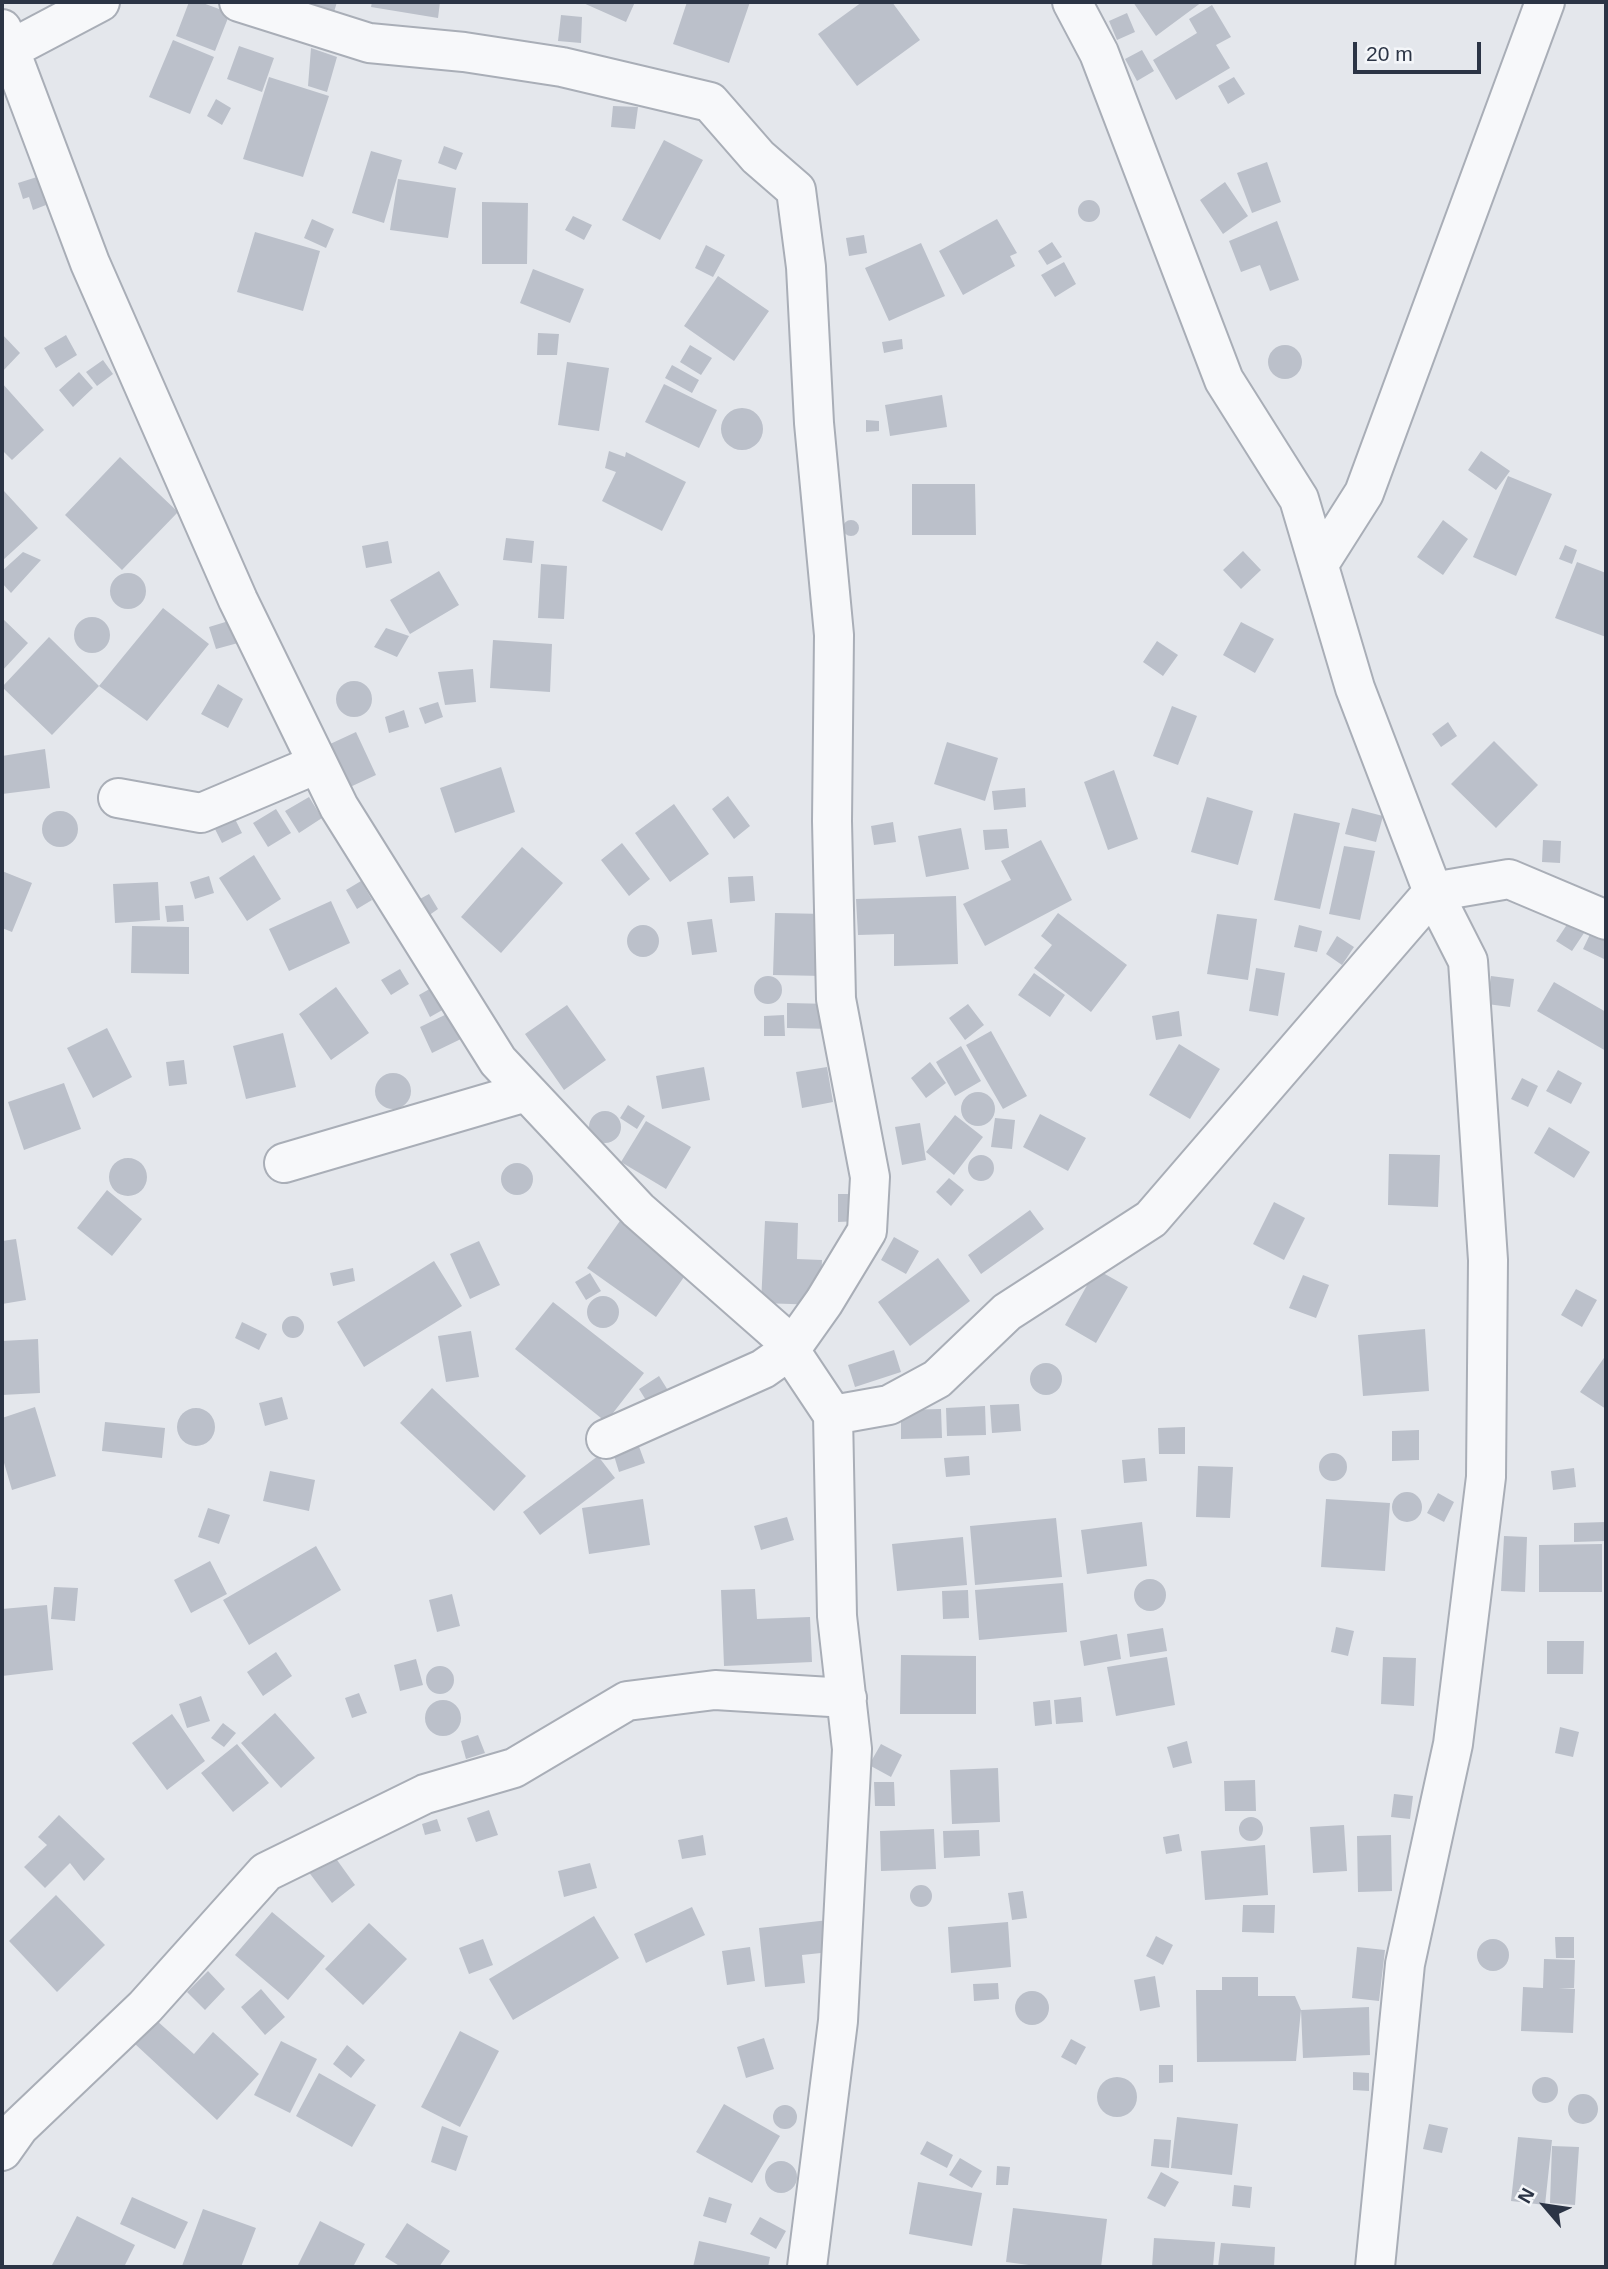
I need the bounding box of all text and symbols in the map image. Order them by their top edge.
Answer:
scale bar [1356,28,1484,72]
text: 20 m [1366,42,1413,65]
north arrow [1510,2171,1580,2241]
text: N [1514,2184,1539,2207]

